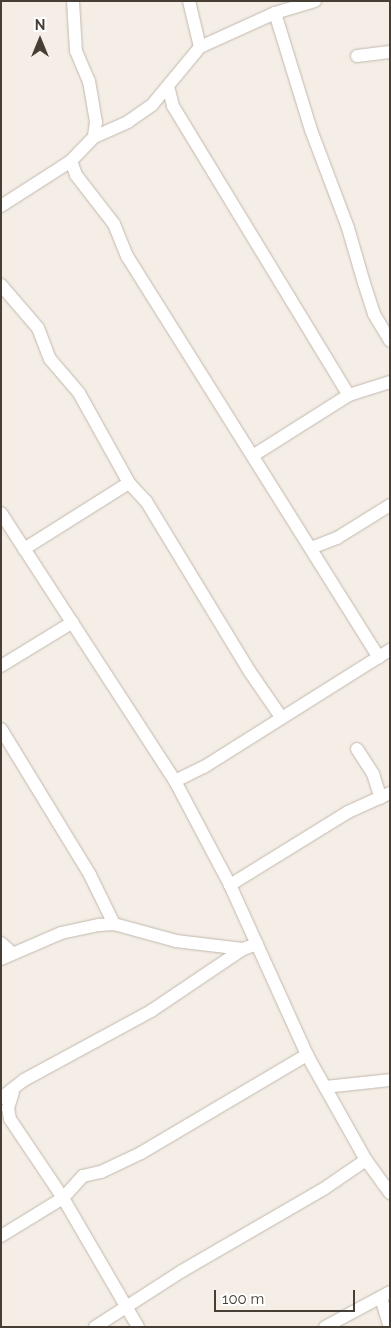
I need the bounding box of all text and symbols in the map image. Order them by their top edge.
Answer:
north arrow [15,15,65,65]
text: N [35,17,45,33]
scale bar [216,1280,357,1312]
text: 100 m [222,1290,264,1308]

